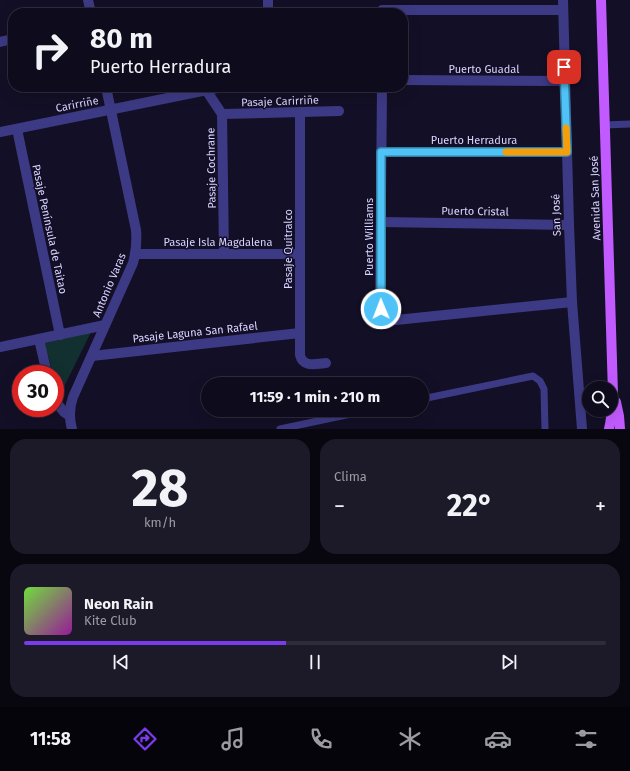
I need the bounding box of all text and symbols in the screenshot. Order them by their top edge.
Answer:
text: 80 m [90,22,153,55]
icon: right [24,24,76,76]
pin [547,50,581,84]
text: Puerto Herradura [90,56,231,78]
icon: arrive [553,56,575,78]
street label: Puerto Guadal [449,63,519,76]
street label: Carirriñe [55,94,100,115]
street label: Pasaje Carirriñe [241,94,319,109]
street label: Pasaje Cochrane [204,127,219,209]
street label: Puerto Herradura [431,134,517,147]
street label: Avenida San José [588,155,603,241]
street label: Pasaje Península de Taitao [29,163,70,295]
street label: San José [549,194,564,236]
street label: Puerto Williams [363,198,376,276]
street label: Puerto Cristal [441,204,509,219]
street label: Pasaje Quitralco [282,209,295,289]
street label: Pasaje Isla Magdalena [163,236,273,249]
street label: Antonio Varas [90,251,129,319]
position arrow [360,288,402,330]
street label: Pasaje Laguna San Rafael [132,319,258,346]
speed limit sign: 30 [12,365,64,417]
map controls [582,381,618,417]
button: search [582,381,618,417]
text: 11:59 · 1 min · 210 m [250,388,380,406]
text: 28 [131,457,189,520]
text: Clima [334,469,367,484]
text: 22° [447,488,493,524]
text: − [334,493,345,520]
text: + [595,493,606,520]
text: km/h [144,515,176,530]
text: Neon Rain [84,595,153,613]
text: Kite Club [84,613,137,628]
icon: previous [110,651,132,673]
icon: pause [304,651,326,673]
icon: next [498,651,520,673]
icon: directions [131,725,159,753]
icon: music [219,725,247,753]
icon: phone [307,725,335,753]
icon: climate [396,725,424,753]
icon: car [484,725,512,753]
icon: filters [572,725,600,753]
text: 11:58 [30,728,71,750]

